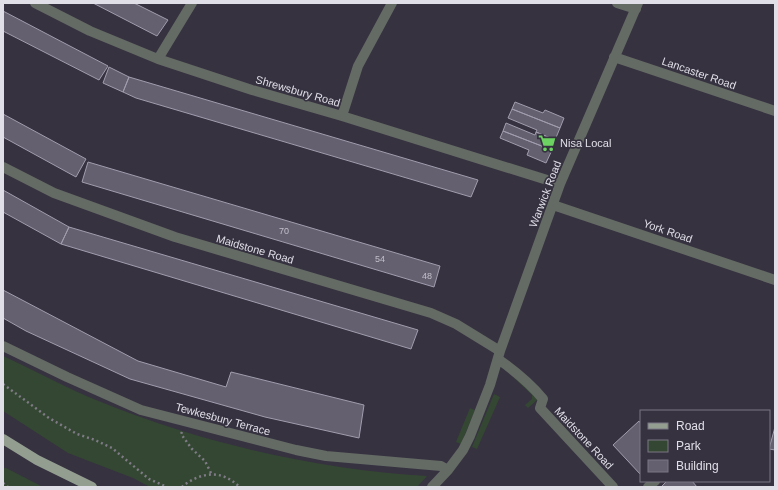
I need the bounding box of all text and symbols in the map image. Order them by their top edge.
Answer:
street label: Lancaster Road [660,55,738,91]
street label: Shrewsbury Road [254,73,342,109]
supermarket icon: Nisa Local [537,133,557,153]
place label: Nisa Local [560,137,611,149]
street label: Warwick Road [527,159,563,229]
street label: York Road [642,217,694,245]
house number: 70 [279,226,289,236]
street label: Maidstone Road [215,232,295,266]
house number: 54 [375,254,385,264]
house number: 48 [422,271,432,281]
street label: Tewkesbury Terrace [174,401,272,437]
street label: Maidstone Road [552,405,616,471]
legend [640,410,770,482]
text: Road [676,419,705,433]
text: Park [676,439,702,453]
text: Building [676,459,719,473]

